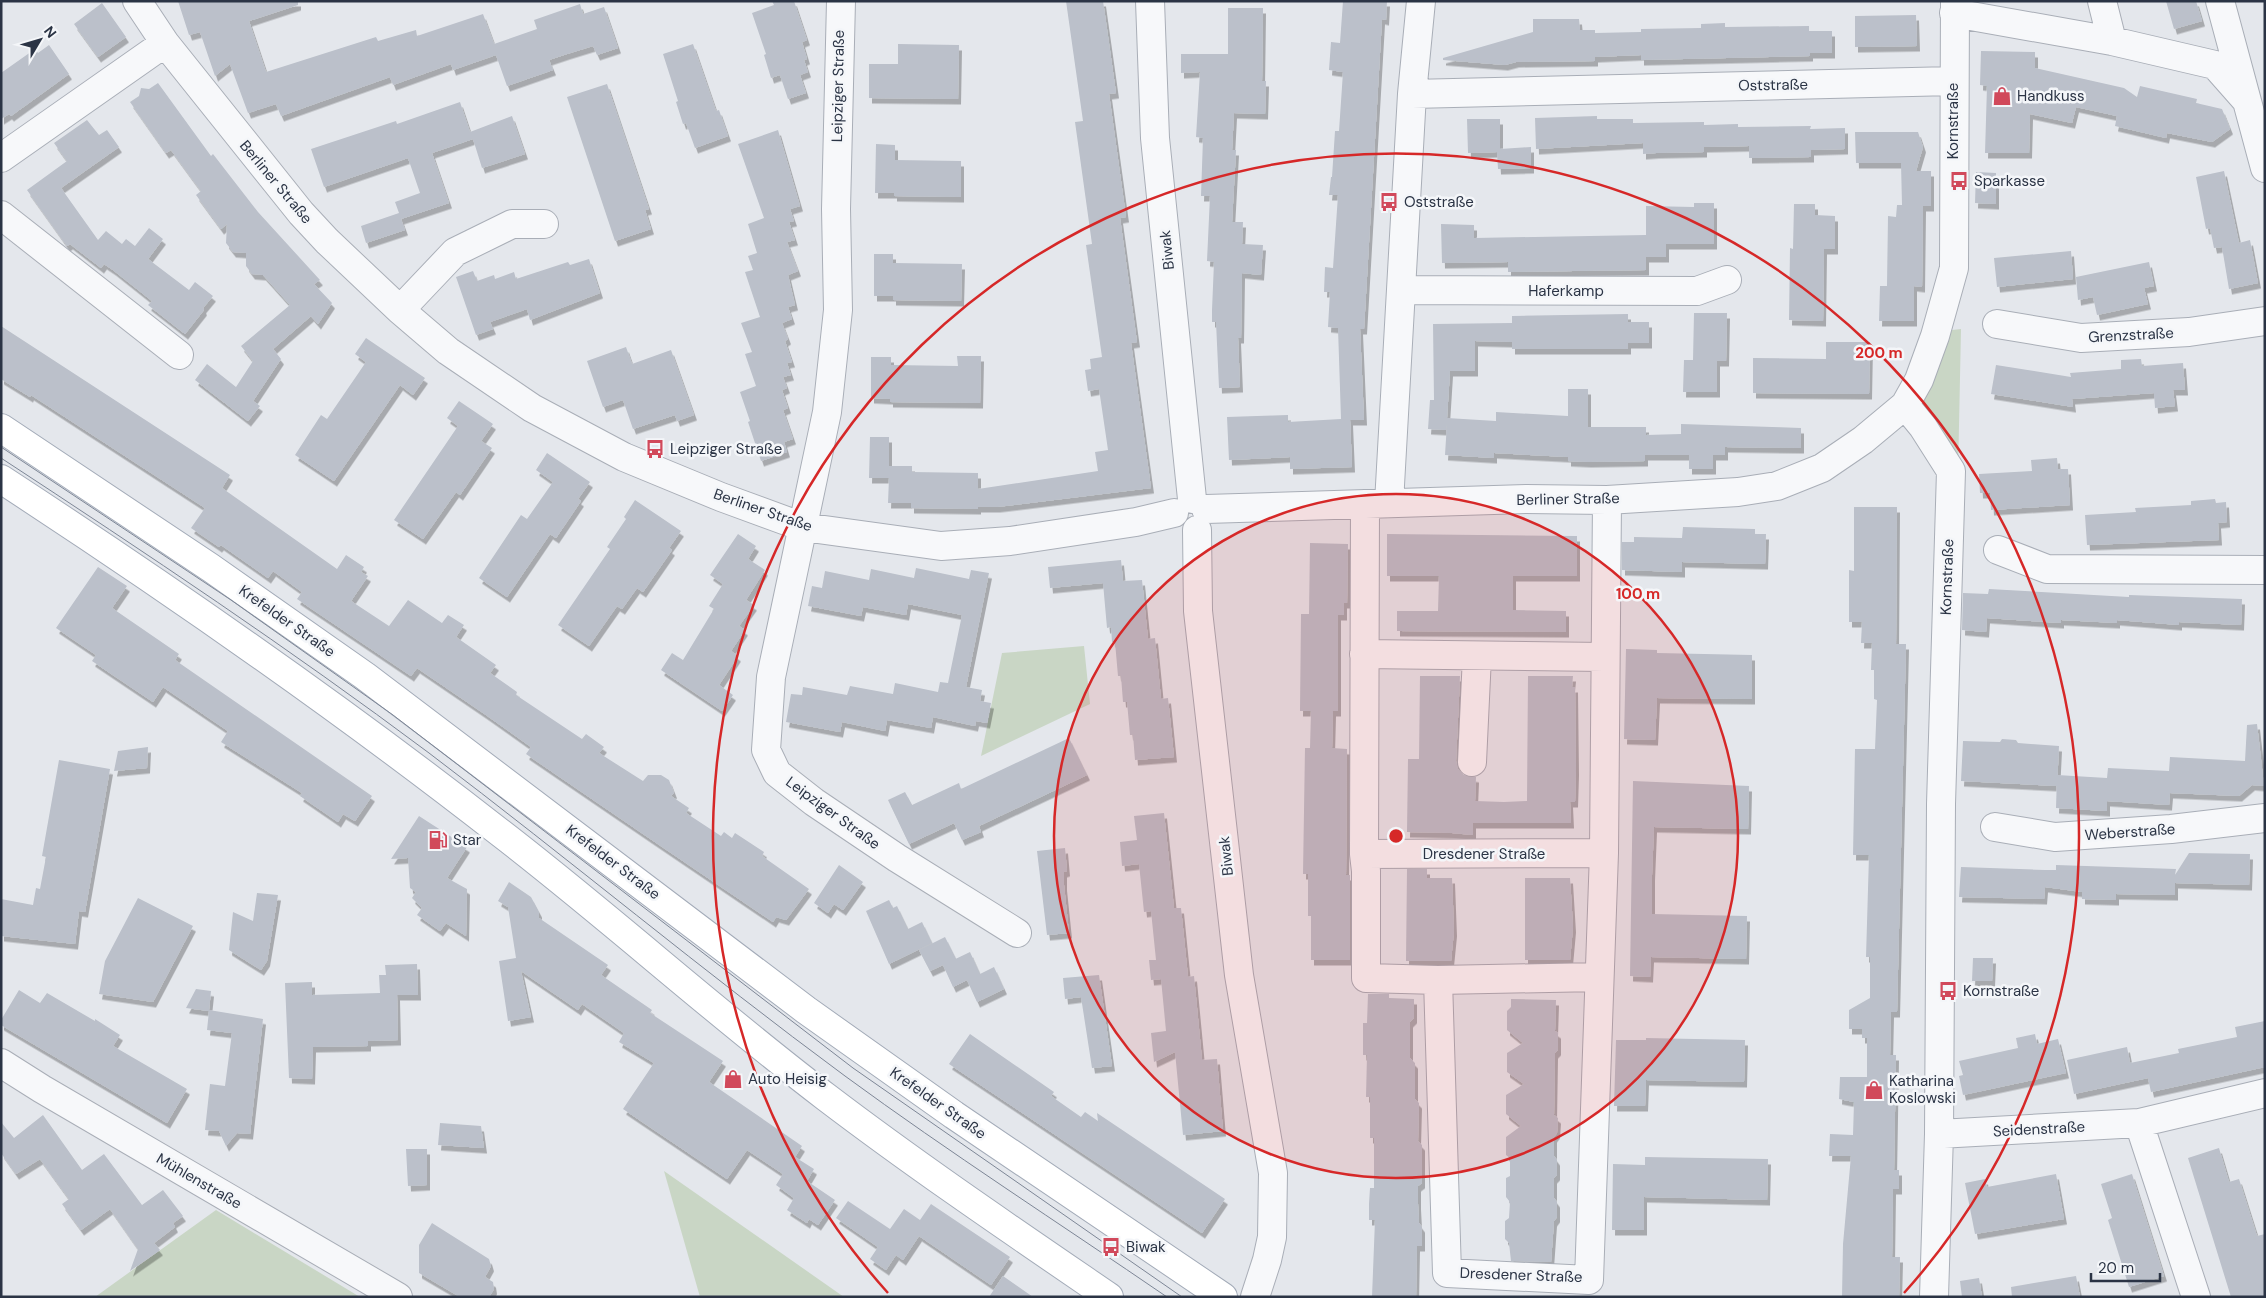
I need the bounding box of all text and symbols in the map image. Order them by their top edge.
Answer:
north arrow [15,15,65,65]
text: N [40,22,60,42]
street label: Leipziger Straße [827,30,849,142]
street label: Oststraße [1738,74,1808,96]
street label: Kornstraße [1943,83,1963,159]
shop icon: Handkuss [1991,85,2013,107]
place label: Handkuss [2017,86,2085,106]
street label: Berliner Straße [235,136,317,228]
bus stop icon: Sparkasse [1948,170,1970,192]
place label: Sparkasse [1974,171,2045,191]
bus stop icon: Oststraße [1378,191,1400,213]
place label: Oststraße [1404,192,1474,212]
street label: Biwak [1155,229,1179,271]
street label: Haferkamp [1528,281,1604,301]
street label: Grenzstraße [2088,323,2174,347]
text: 200 m [1855,343,1903,363]
bus stop icon: Leipziger Straße [644,438,666,460]
place label: Leipziger Straße [670,439,782,459]
street label: Berliner Straße [711,484,815,536]
street label: Berliner Straße [1516,488,1620,510]
street label: Kornstraße [1936,539,1958,615]
street label: Krefelder Straße [235,580,339,662]
text: 100 m [1616,584,1660,604]
street label: Leipziger Straße [782,772,884,854]
street label: Weberstraße [2084,819,2176,845]
street label: Krefelder Straße [562,820,664,904]
centre of rings [1387,827,1405,845]
fuel station icon: Star [427,829,449,851]
place label: Star [453,830,482,850]
street label: Biwak [1214,835,1238,877]
street label: Dresdener Straße [1423,844,1545,864]
bus stop icon: Kornstraße [1937,980,1959,1002]
place label: Kornstraße [1963,981,2039,1001]
street label: Krefelder Straße [886,1062,990,1144]
shop icon: Auto Heisig [722,1068,744,1090]
place label: Auto Heisig [748,1069,827,1089]
place label: Katharina Koslowski [1889,1071,1956,1108]
shop icon: Katharina Koslowski [1863,1079,1885,1101]
street label: Seidenstraße [1992,1117,2086,1141]
street label: Mühlenstraße [153,1149,245,1213]
bus stop icon: Biwak [1100,1236,1122,1258]
place label: Biwak [1126,1237,1166,1257]
scale bar [2091,1250,2160,1282]
text: 20 m [2098,1258,2134,1278]
street label: Dresdener Straße [1459,1263,1583,1287]

